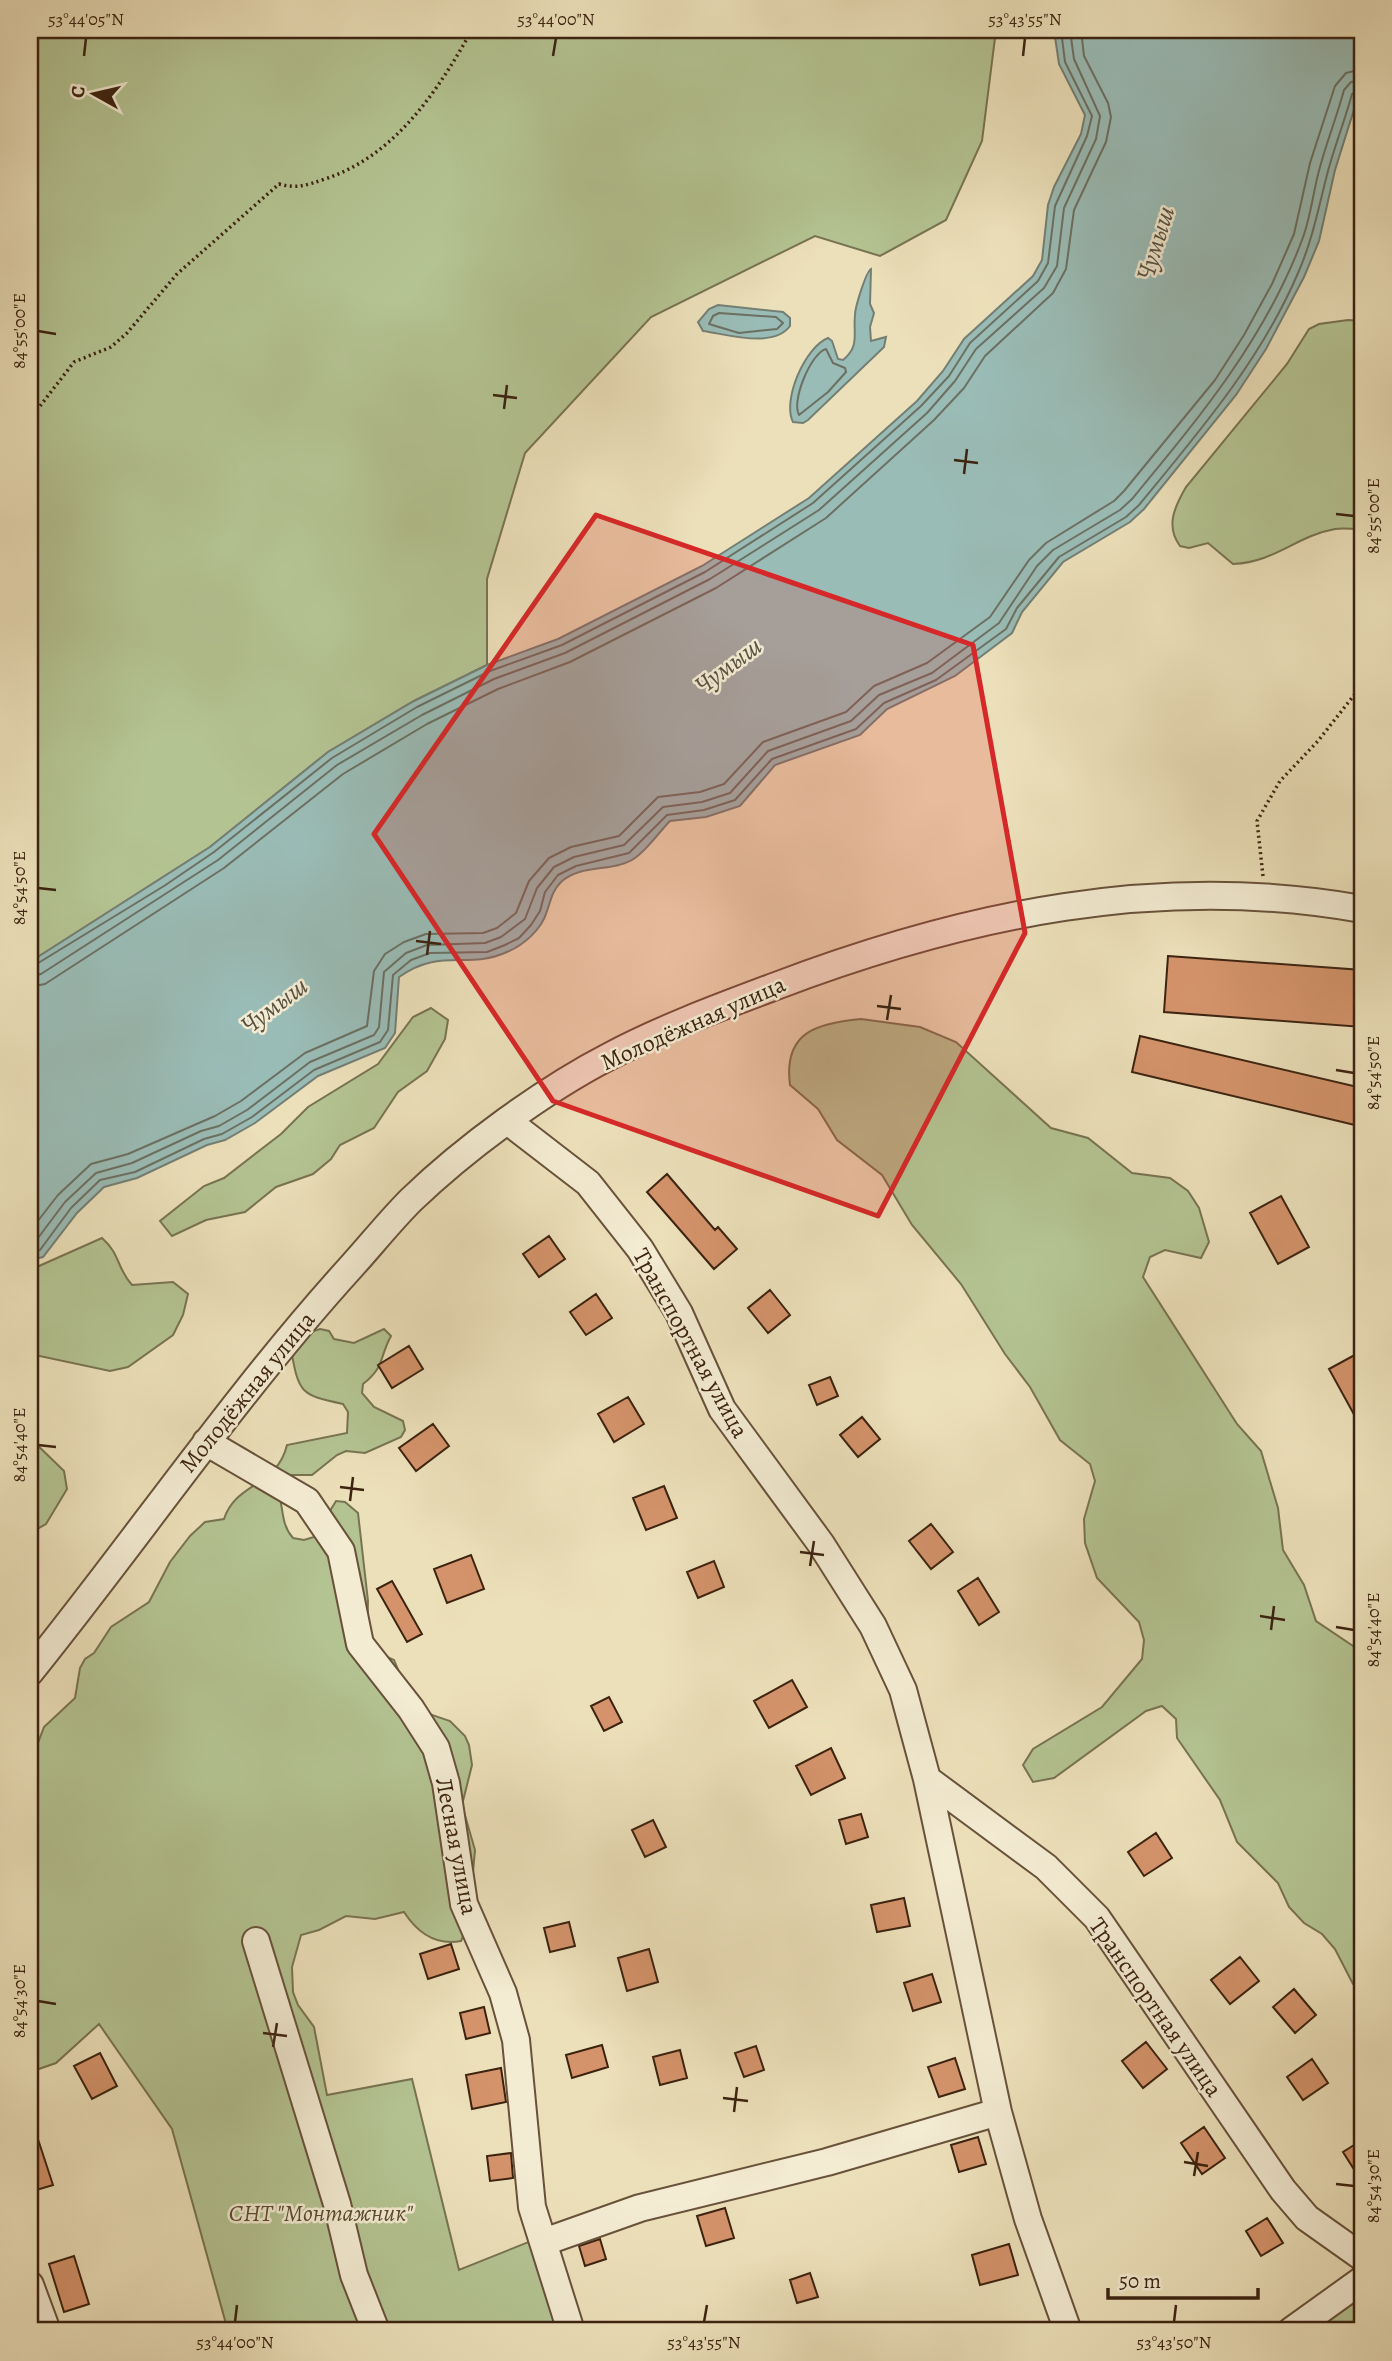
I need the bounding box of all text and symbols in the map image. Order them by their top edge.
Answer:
text: 53°44'05"N [48,7,124,31]
text: 53°44'00"N [517,7,595,31]
text: 53°43'55"N [988,7,1062,31]
north arrow [60,60,130,130]
text: С [64,84,92,99]
water label: Чумыш [1128,202,1183,284]
text: 84°55'00"E [7,293,31,369]
text: 84°55'00"E [1361,478,1385,554]
water label: Чумыш [688,629,769,702]
text: 84°54'50"E [7,851,31,925]
street label: Молодёжная улица [596,968,790,1078]
water label: Чумыш [234,969,315,1042]
text: 84°54'50"E [1361,1036,1385,1110]
street label: Транспортная улица [626,1242,756,1444]
street label: Молодёжная улица [172,1305,322,1479]
text: 84°54'40"E [7,1407,31,1483]
text: 84°54'40"E [1361,1592,1385,1668]
street label: Лесная улица [428,1775,486,1917]
street label: Транспортная улица [1082,1911,1230,2103]
text: 84°54'30"E [7,1964,31,2038]
text: 84°54'30"E [1361,2149,1385,2223]
park label: СНТ "Монтажник" [229,2197,414,2229]
scale bar [1108,2256,1259,2300]
text: 50 m [1119,2267,1161,2295]
text: 53°44'00"N [196,2330,274,2354]
text: 53°43'55"N [667,2330,741,2354]
text: 53°43'50"N [1136,2330,1212,2354]

